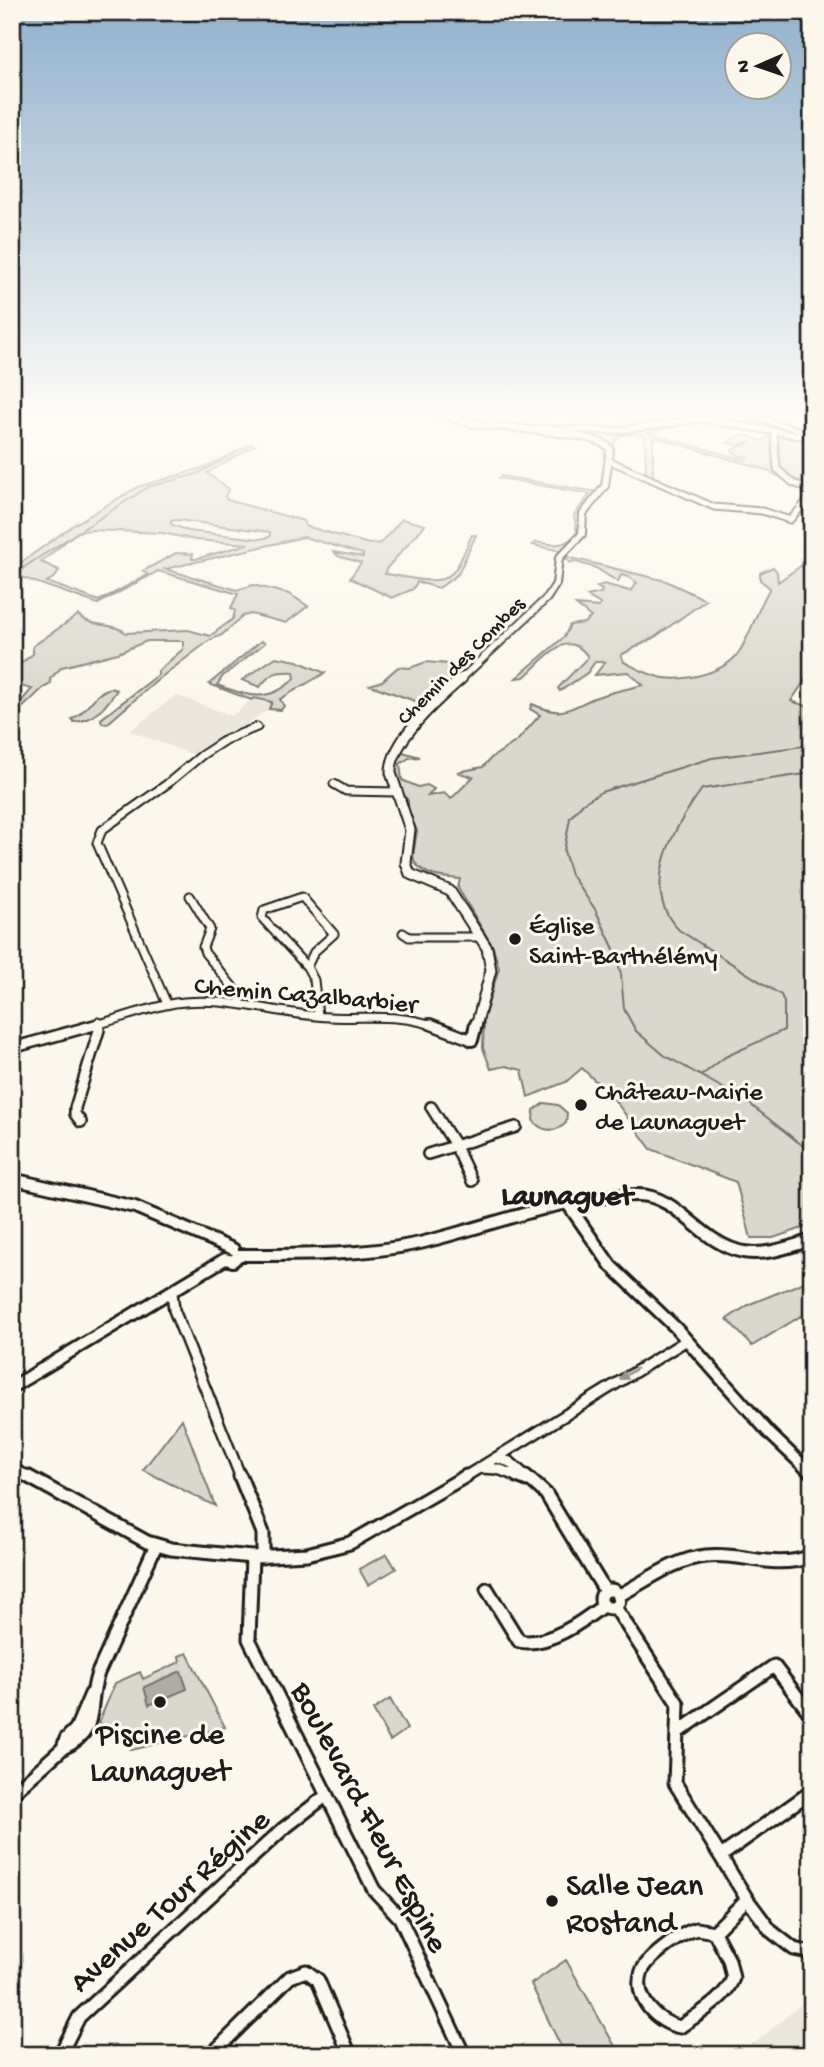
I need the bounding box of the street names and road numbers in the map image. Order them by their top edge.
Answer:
street label: Chemin des Combes [393,592,533,732]
street label: Chemin Cazalbarbier [193,972,421,1023]
street label: Boulevard Fleur Espine [280,1676,455,1961]
street label: Avenue Tour Régine [63,1802,280,2003]

